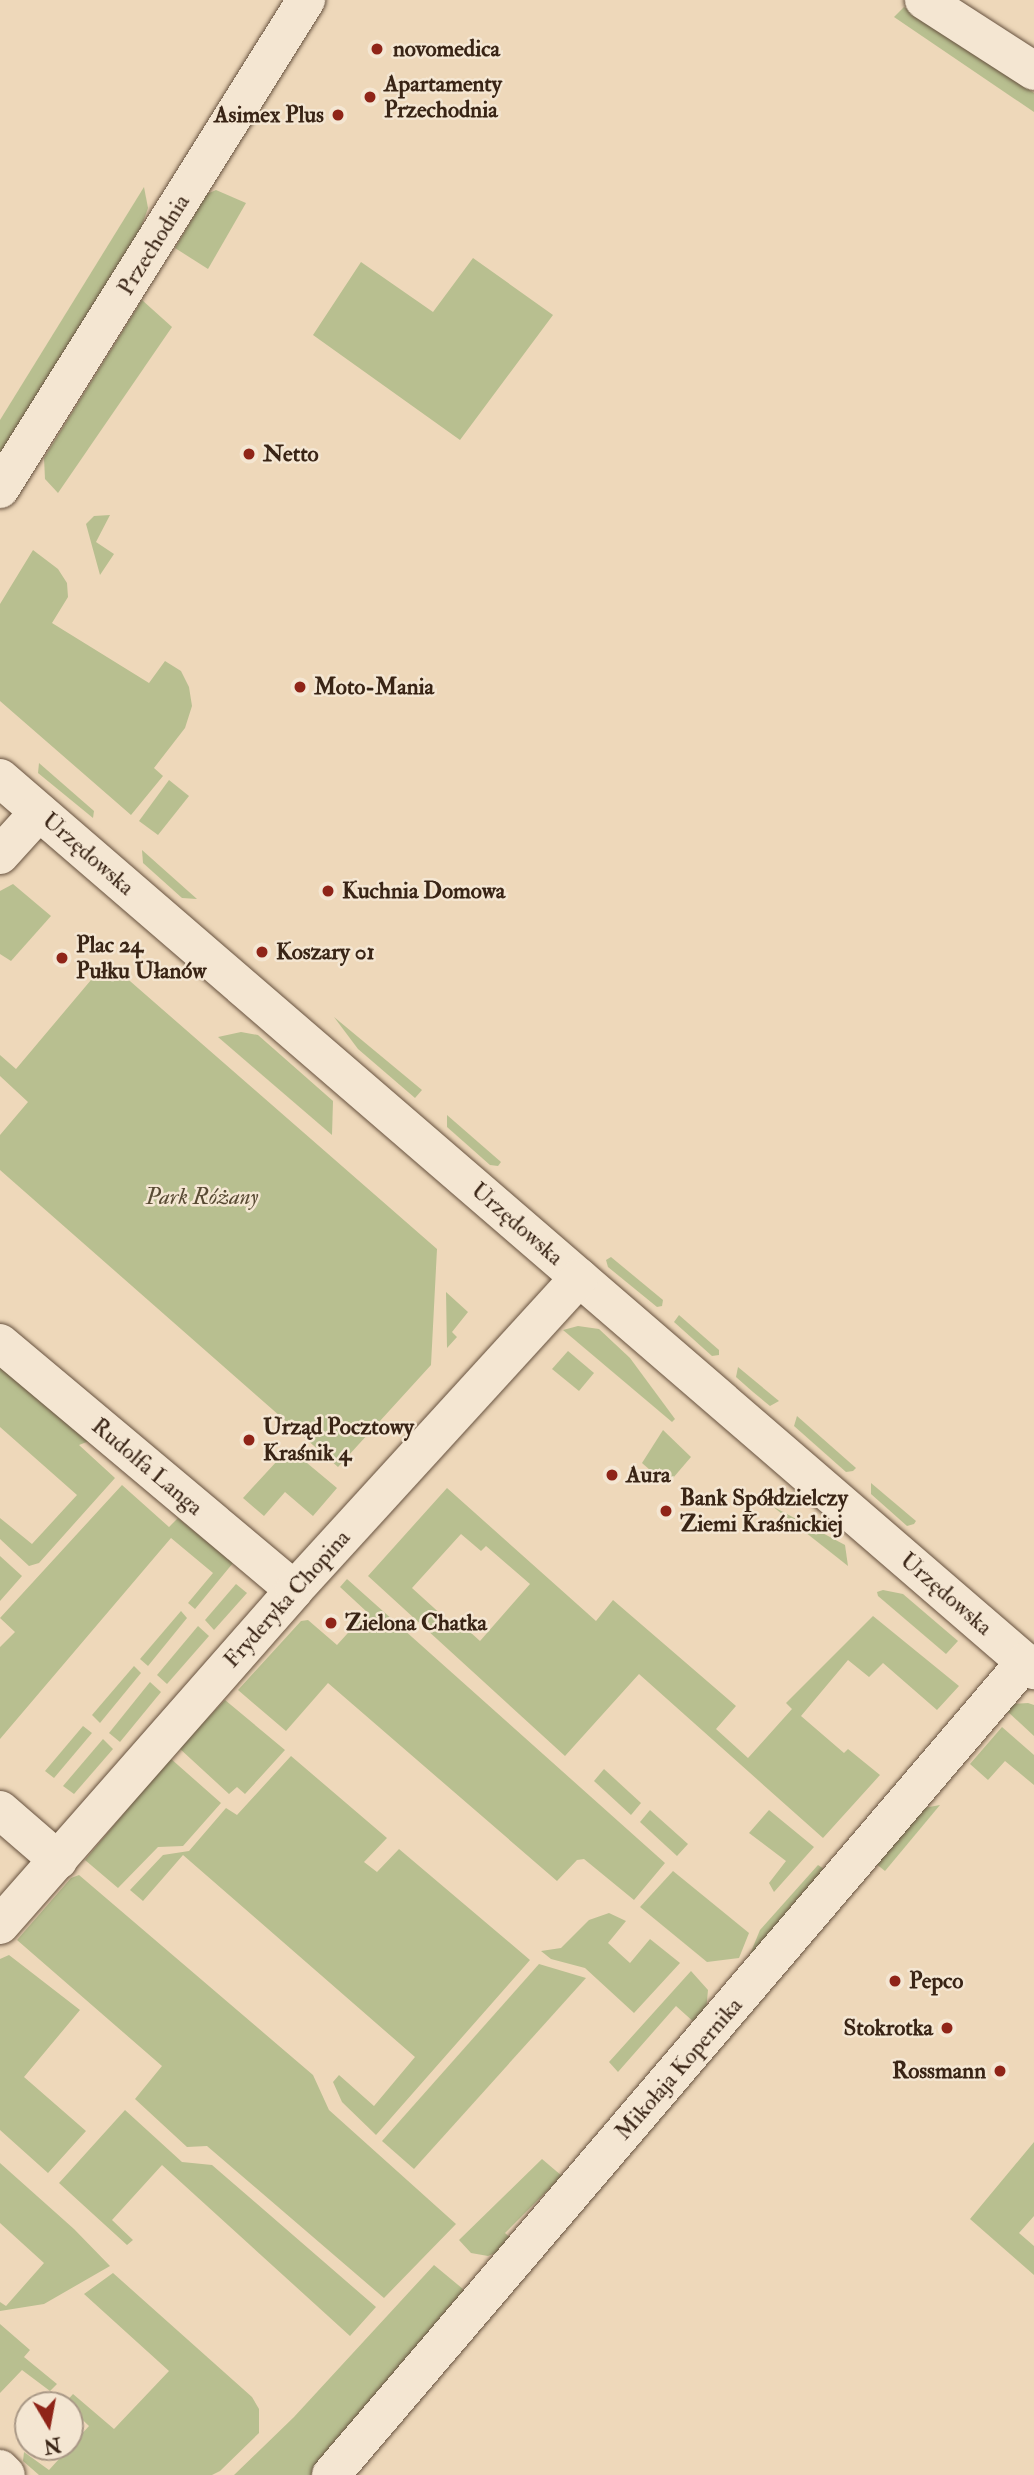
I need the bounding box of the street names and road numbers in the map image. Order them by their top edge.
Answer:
street label: Przechodnia [112,189,196,301]
street label: Urzędowska [36,807,140,901]
street label: Urzędowska [465,1177,569,1271]
street label: Rudolfa Langa [86,1412,208,1522]
street label: Fryderyka Chopina [218,1524,356,1674]
street label: Urzędowska [894,1547,998,1641]
street label: Mikołaja Kopernika [610,1992,748,2146]

